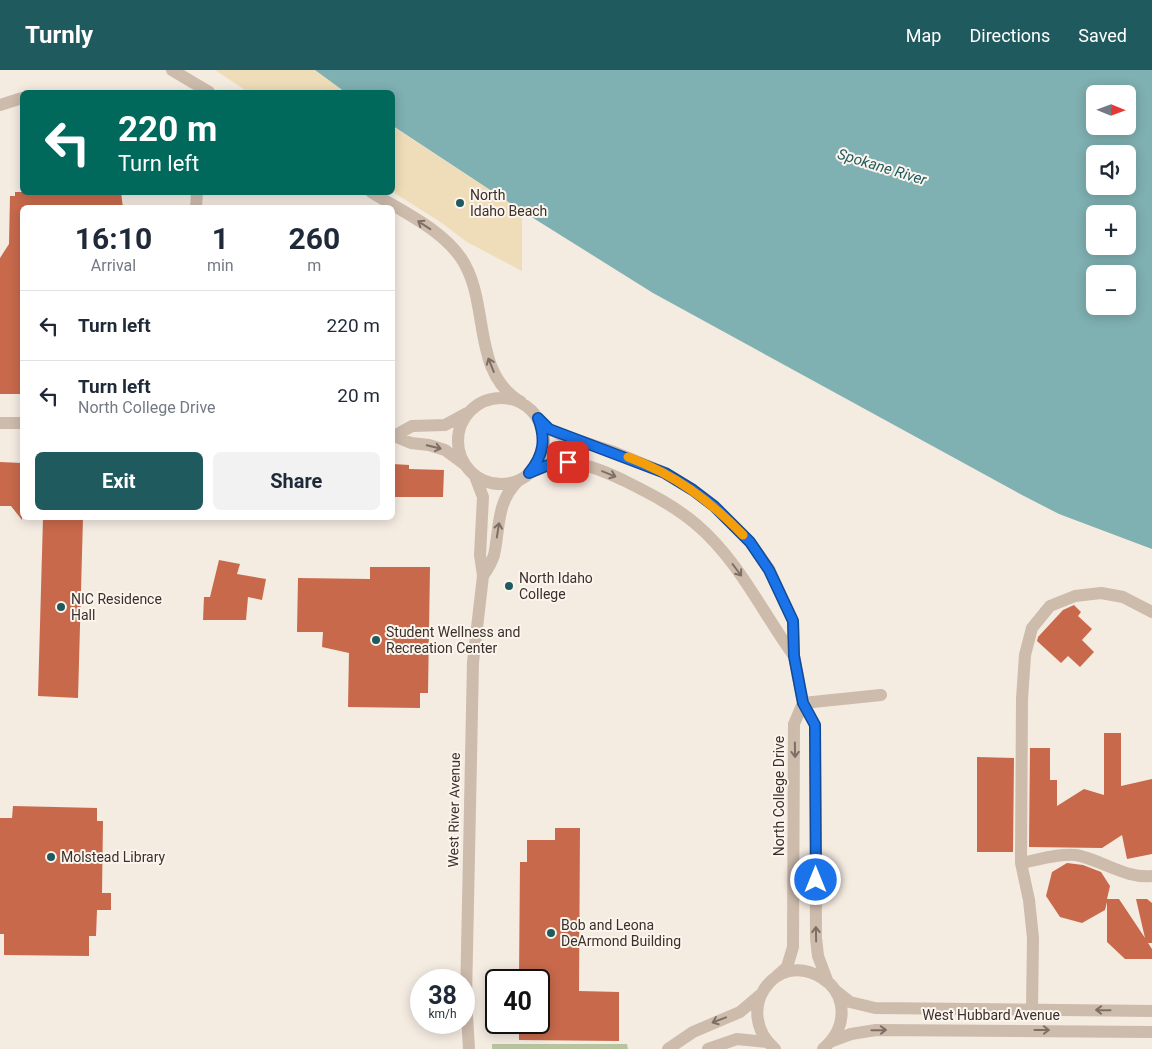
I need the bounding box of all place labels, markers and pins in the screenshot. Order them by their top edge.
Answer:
place label: North Idaho Beach [470,187,547,219]
marker: North Idaho Beach [454,197,466,209]
pin [547,441,589,483]
place label: North Idaho College [519,570,593,602]
marker: North Idaho College [503,580,515,592]
place label: NIC Residence Hall [71,591,162,623]
marker: NIC Residence Hall [55,601,67,613]
place label: Student Wellness and Recreation Center [386,624,520,656]
marker: Student Wellness and Recreation Center [370,634,382,646]
place label: Molstead Library [61,849,166,865]
marker: Molstead Library [45,851,57,863]
place label: Bob and Leona DeArmond Building [561,917,681,949]
marker: Bob and Leona DeArmond Building [545,927,557,939]

